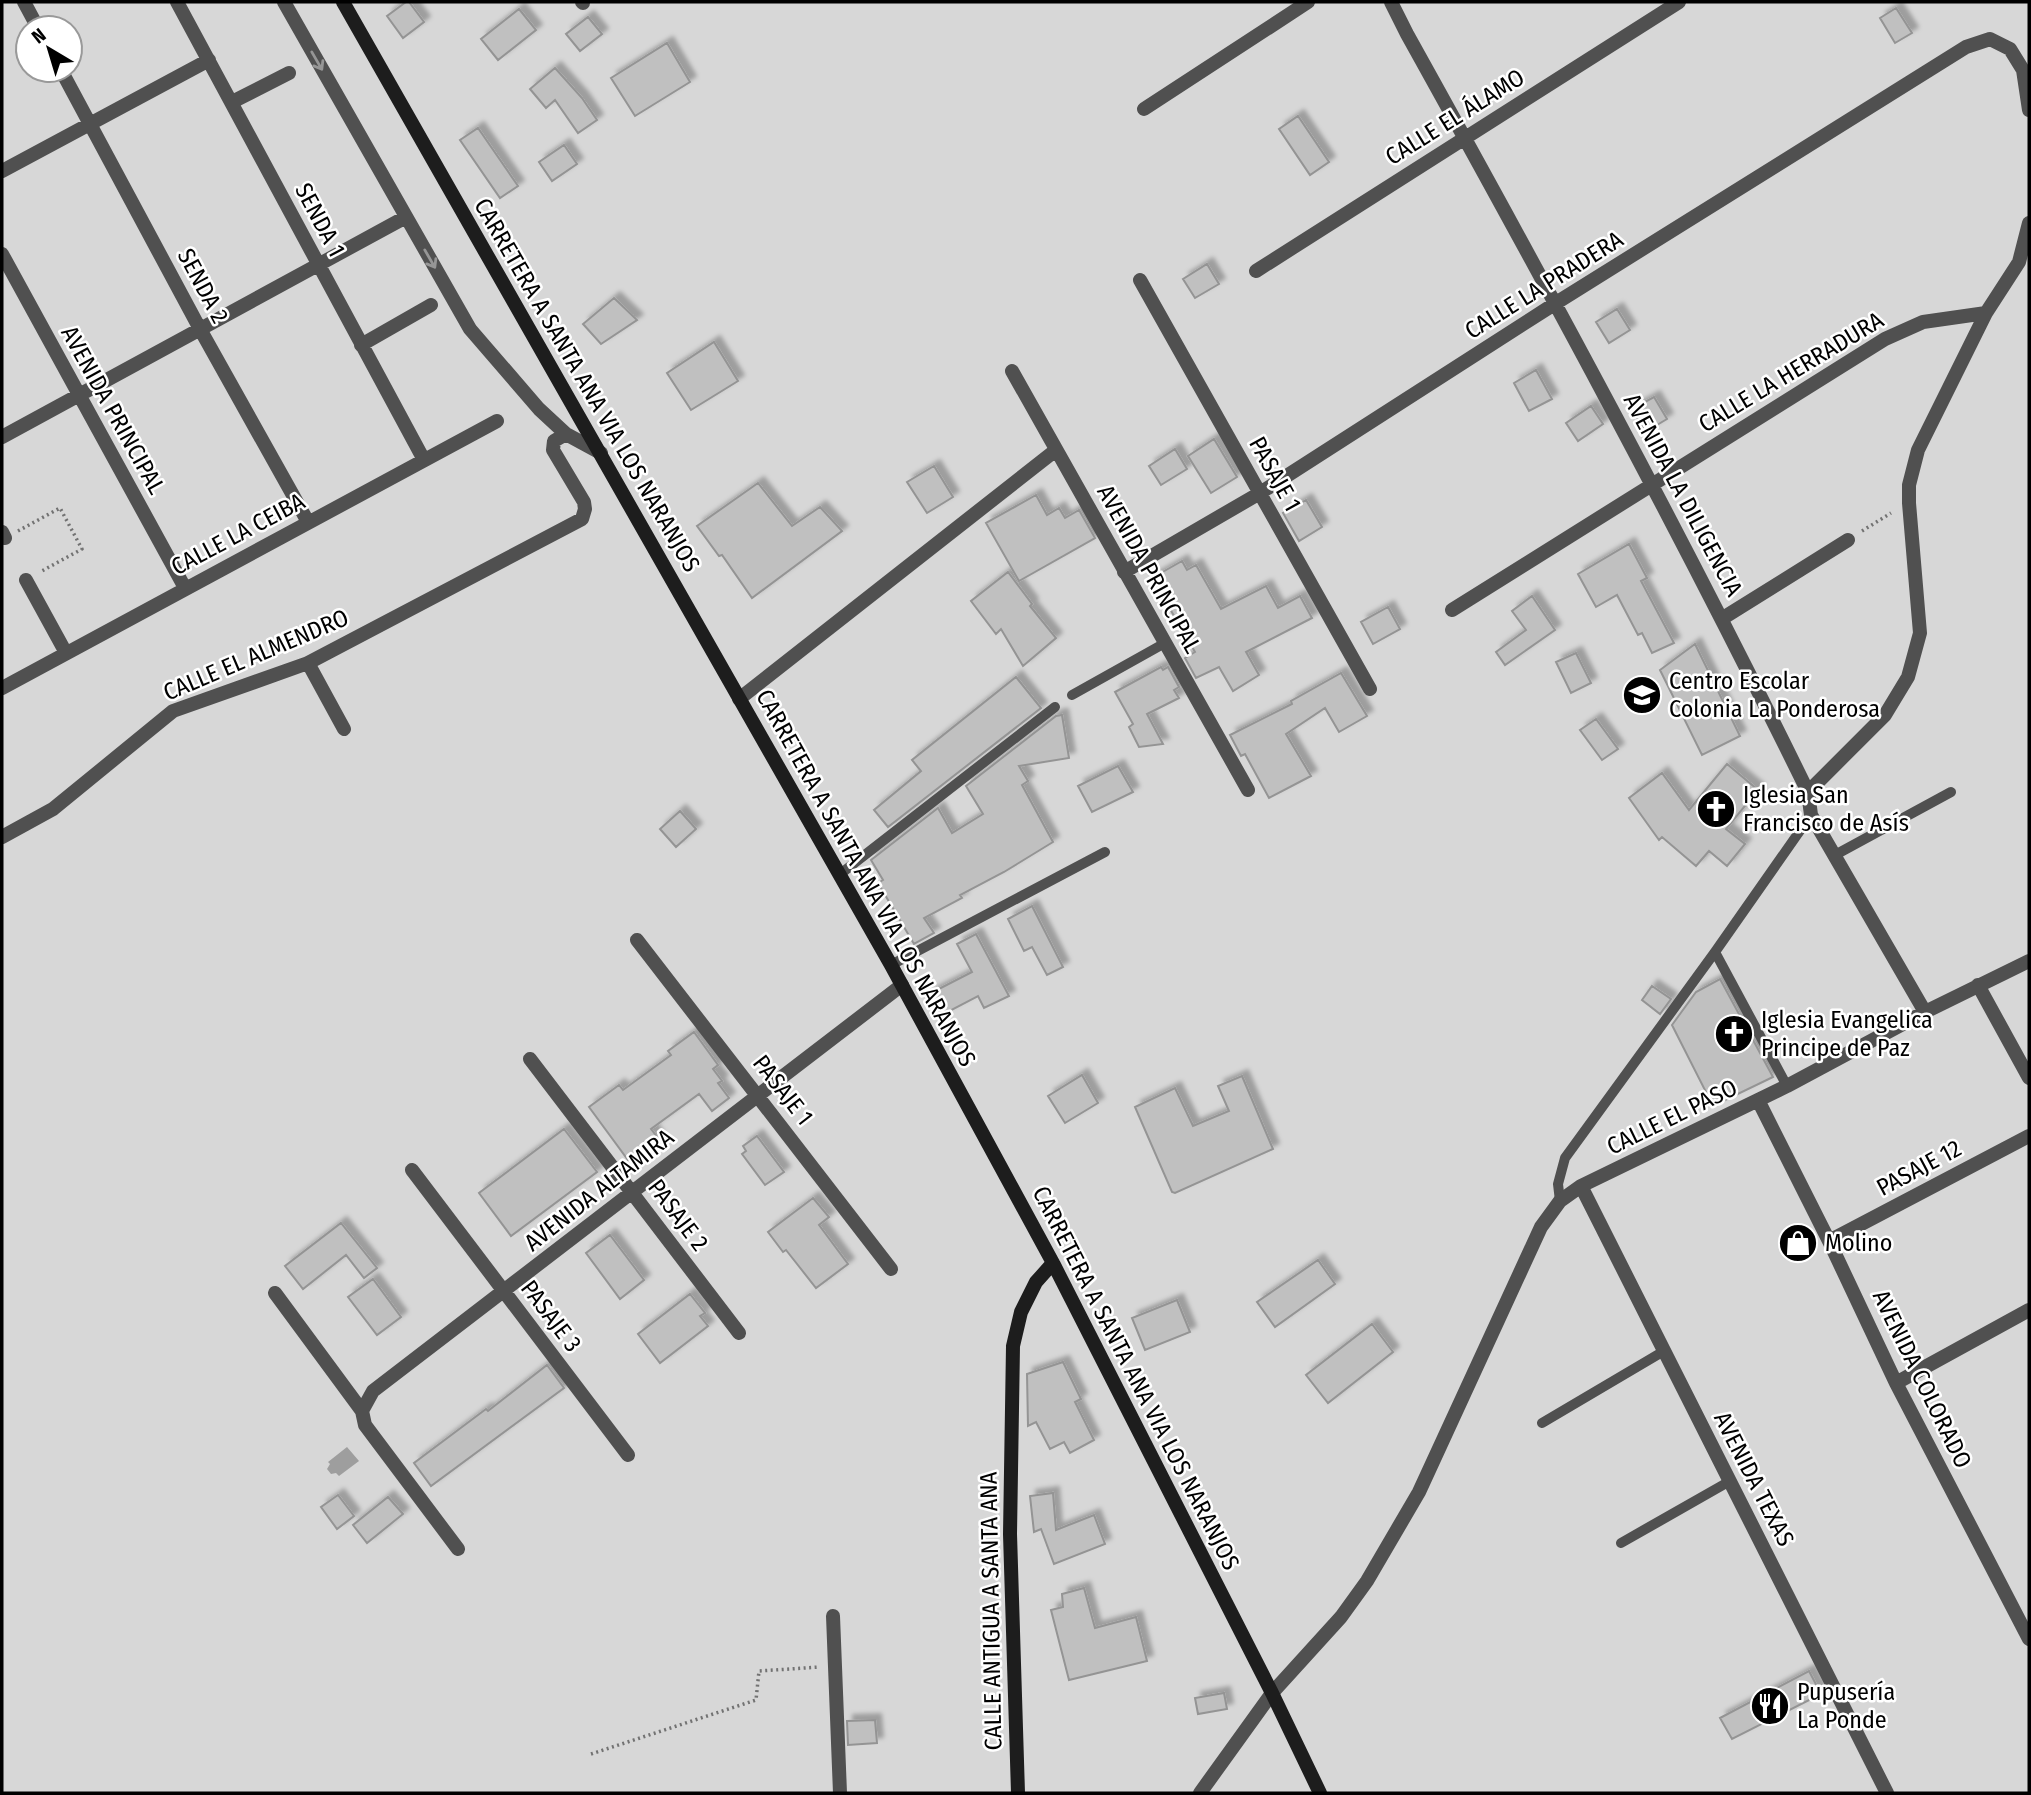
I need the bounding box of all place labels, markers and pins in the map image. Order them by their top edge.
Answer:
place label: Centro Escolar Colonia La Ponderosa [1669,667,1880,723]
school or university icon: Centro Escolar Colonia La Ponderosa [1621,674,1663,716]
place label: Iglesia San Francisco de Asís [1743,781,1909,837]
church icon: Iglesia San Francisco de Asís [1695,788,1737,830]
place label: Iglesia Evangelica Principe de Paz [1761,1006,1933,1062]
church icon: Iglesia Evangelica Principe de Paz [1713,1013,1755,1055]
shop icon: Molino [1777,1222,1819,1264]
place label: Molino [1825,1229,1892,1257]
place label: Pupusería La Ponde [1797,1678,1895,1734]
restaurant icon: Pupusería La Ponde [1749,1685,1791,1727]

